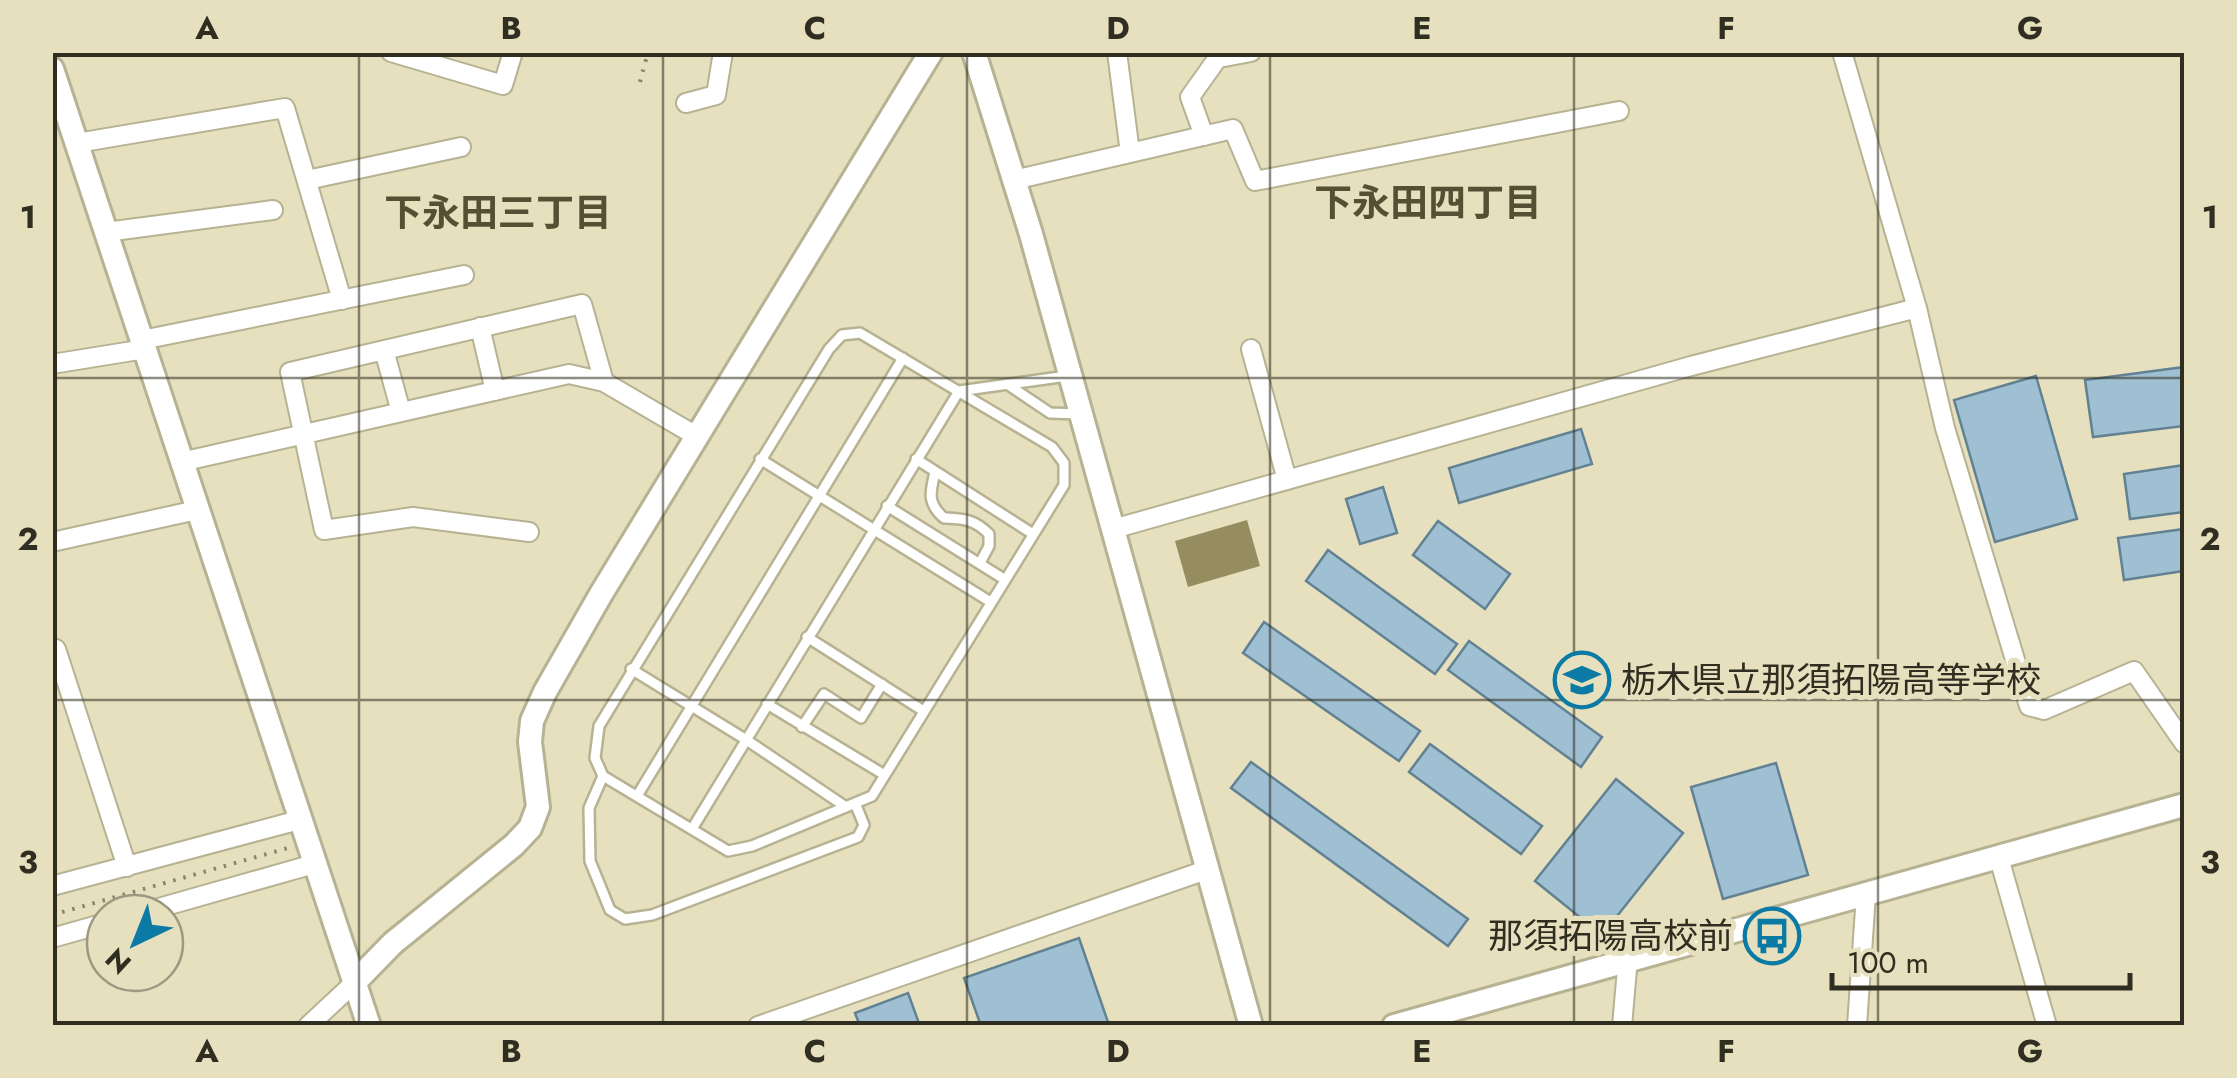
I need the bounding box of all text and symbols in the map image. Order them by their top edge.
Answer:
text: A [194,5,219,51]
text: B [500,5,522,51]
text: C [804,5,826,51]
text: D [1106,5,1130,51]
text: E [1412,5,1432,51]
text: F [1717,5,1735,51]
text: G [2017,5,2043,51]
district label: 下永田四丁目 [1314,175,1542,230]
district label: 下永田三丁目 [384,185,612,240]
text: 1 [20,194,36,240]
text: 1 [2202,194,2218,240]
text: 2 [18,516,39,562]
text: 2 [2200,516,2221,562]
school or university icon: 栃木県立那須拓陽高等学校 [1552,650,1612,710]
place label: 栃木県立那須拓陽高等学校 [1621,655,2041,705]
text: 3 [18,839,38,885]
text: 3 [2200,839,2220,885]
north arrow [85,893,185,993]
bus stop icon: 那須拓陽高校前 [1742,906,1802,966]
place label: 那須拓陽高校前 [1488,911,1733,961]
scale bar [1832,928,2130,990]
text: N [96,938,140,983]
text: 100 m [1847,941,1929,984]
text: A [194,1028,219,1074]
text: B [500,1028,522,1074]
text: C [804,1028,826,1074]
text: D [1106,1028,1130,1074]
text: E [1412,1028,1432,1074]
text: F [1717,1028,1735,1074]
text: G [2017,1028,2043,1074]

